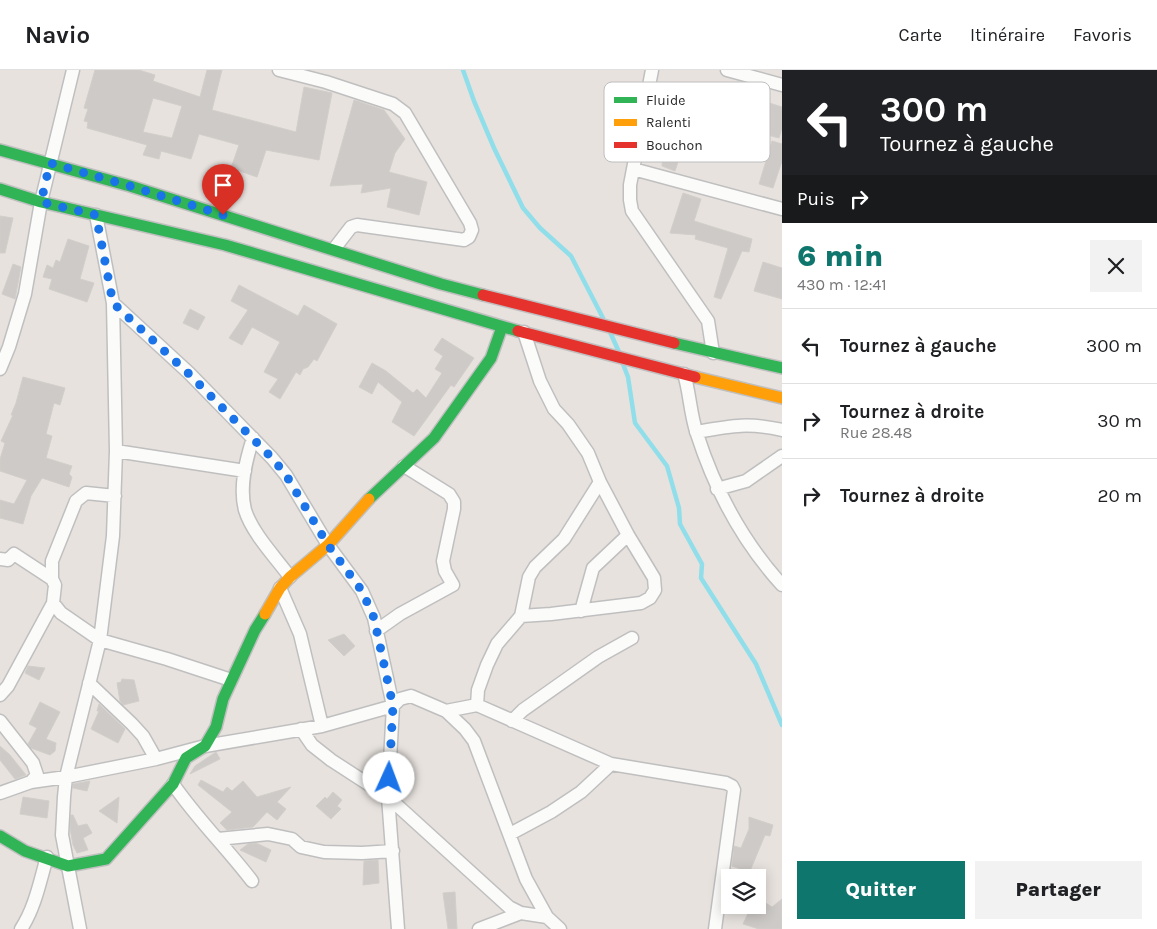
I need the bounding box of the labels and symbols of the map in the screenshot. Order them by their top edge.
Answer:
legend [604,82,770,162]
text: Fluide [646,92,685,109]
text: Ralenti [646,114,691,131]
text: Bouchon [646,137,703,154]
pin [202,164,244,215]
position arrow [362,751,414,803]

